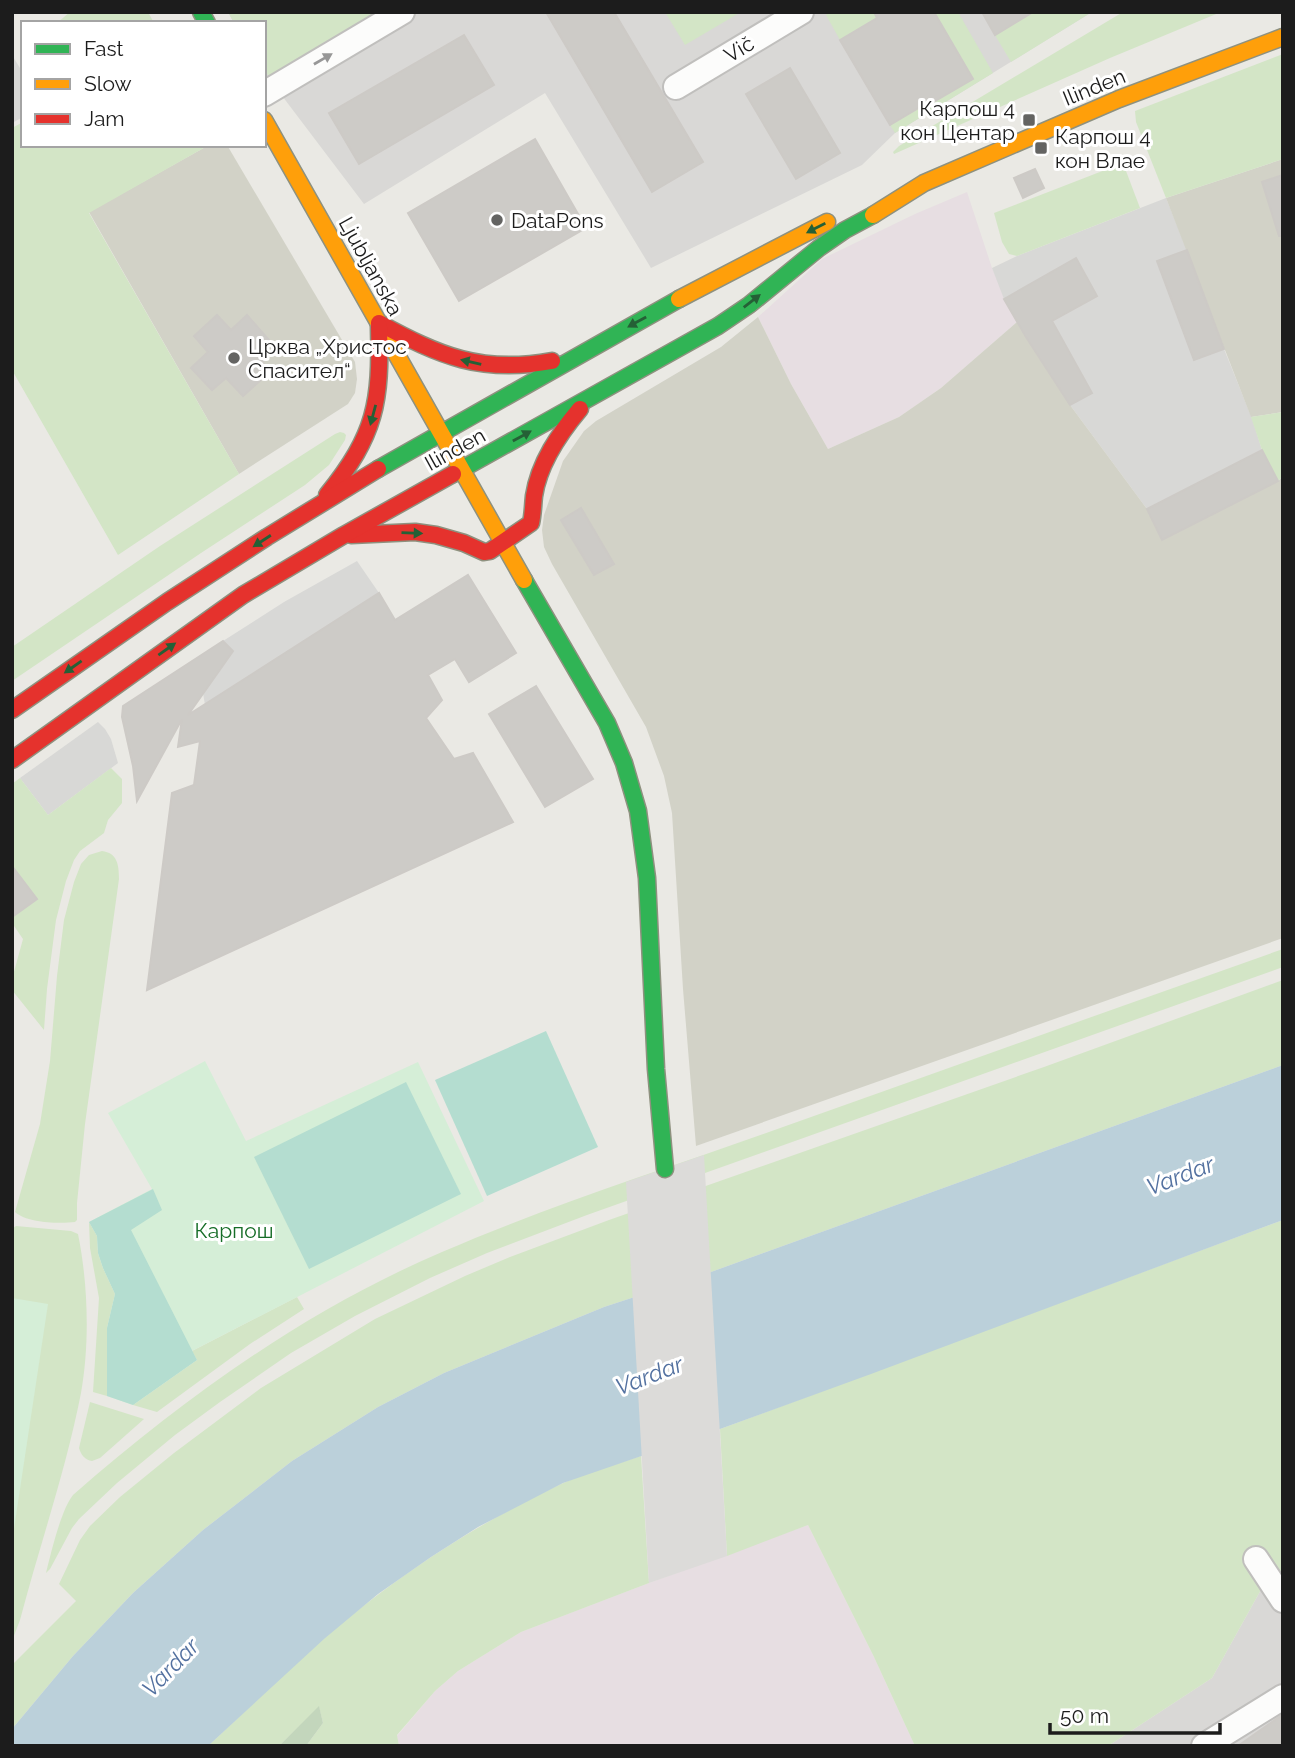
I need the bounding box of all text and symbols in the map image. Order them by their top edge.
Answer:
legend [21,21,266,147]
street label: Vič [720,30,758,68]
text: Fast [84,36,124,61]
one-way arrow [313,53,333,65]
street label: Ilinden [1059,63,1129,111]
text: Slow [84,71,132,96]
place label: Карпош 4 кон Центар [900,96,1015,145]
text: Jam [84,106,125,131]
marker: Карпош 4 кон Центар [1021,112,1037,128]
place label: Карпош 4 кон Влае [1055,124,1151,173]
marker: Карпош 4 кон Влае [1033,140,1049,156]
place label: DataPons [511,208,604,233]
street label: Ljubljanska [334,212,408,320]
marker: DataPons [489,212,505,228]
one-way arrow [806,222,826,233]
one-way arrow [743,294,761,309]
one-way arrow [627,316,646,328]
place label: Црква „Христос Спасител“ [248,334,407,383]
marker: Црква „Христос Спасител“ [226,350,242,366]
one-way arrow [459,356,481,367]
one-way arrow [367,404,378,426]
street label: Ilinden [420,422,490,476]
one-way arrow [512,430,531,442]
one-way arrow [401,527,423,539]
one-way arrow [253,534,272,547]
one-way arrow [158,642,176,656]
one-way arrow [64,660,82,674]
water label: Vardar [1142,1149,1219,1200]
park label: Карпош [195,1218,273,1243]
water label: Vardar [611,1349,688,1400]
water label: Vardar [136,1632,205,1702]
scale bar [1050,1692,1220,1736]
text: 50 m [1060,1703,1109,1728]

